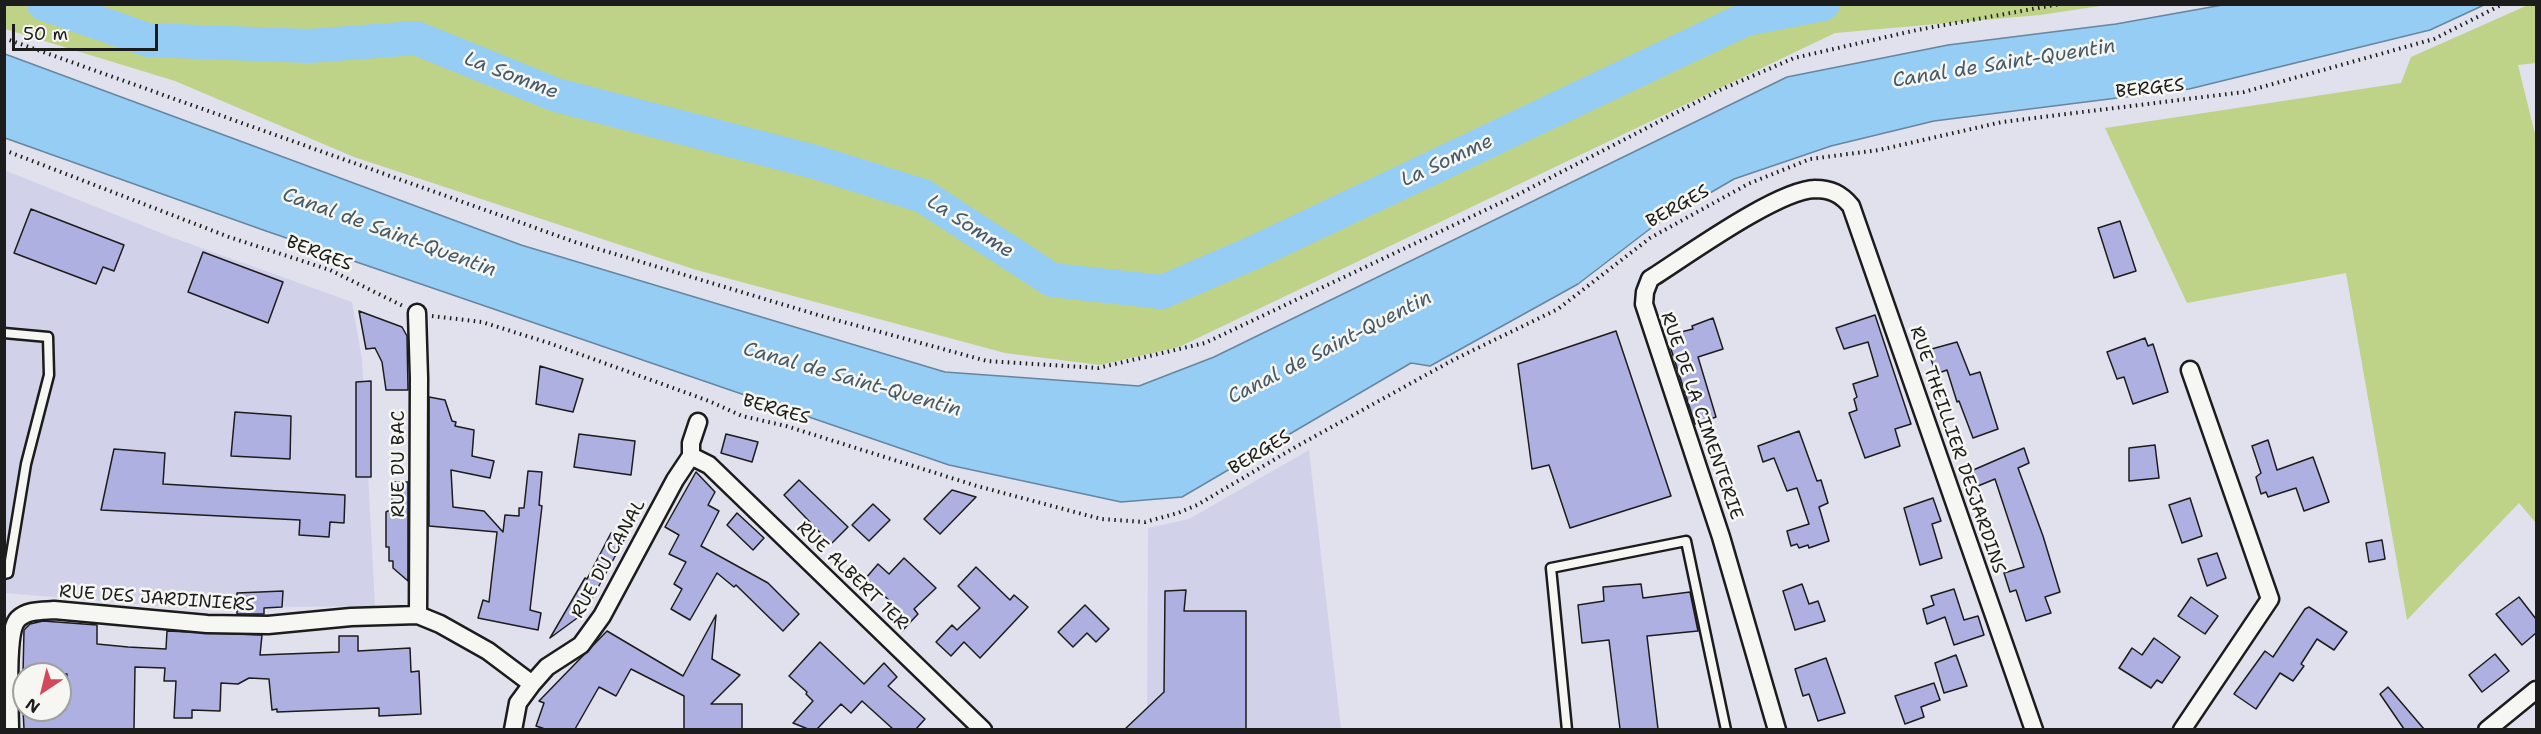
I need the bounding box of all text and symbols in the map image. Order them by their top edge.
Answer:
scale bar [15,12,160,50]
text: 50 m [23,22,68,46]
water label: Canal de Saint-Quentin [1891,34,2117,94]
water label: La Somme [461,47,561,105]
street label: BERGES [2115,75,2185,103]
water label: La Somme [1397,129,1497,193]
street label: BERGES [1643,181,1713,233]
water label: Canal de Saint-Quentin [279,183,499,283]
water label: La Somme [922,190,1018,264]
street label: BERGES [283,232,355,276]
water label: Canal de Saint-Quentin [1224,286,1436,410]
street label: RUE DE LA CIMENTERIE [1655,309,1747,523]
street label: RUE THEILLIER DESJARDINS [1904,324,2010,576]
water label: Canal de Saint-Quentin [740,337,964,423]
street label: BERGES [740,390,812,430]
street label: RUE DU BAC [388,410,410,518]
street label: BERGES [1225,426,1295,480]
street label: RUE DU CANAL [567,496,651,622]
street label: RUE ALBERT 1ER [792,517,912,635]
street label: RUE DES JARDINIERS [58,581,256,617]
north arrow [12,662,72,722]
text: N [21,693,44,718]

